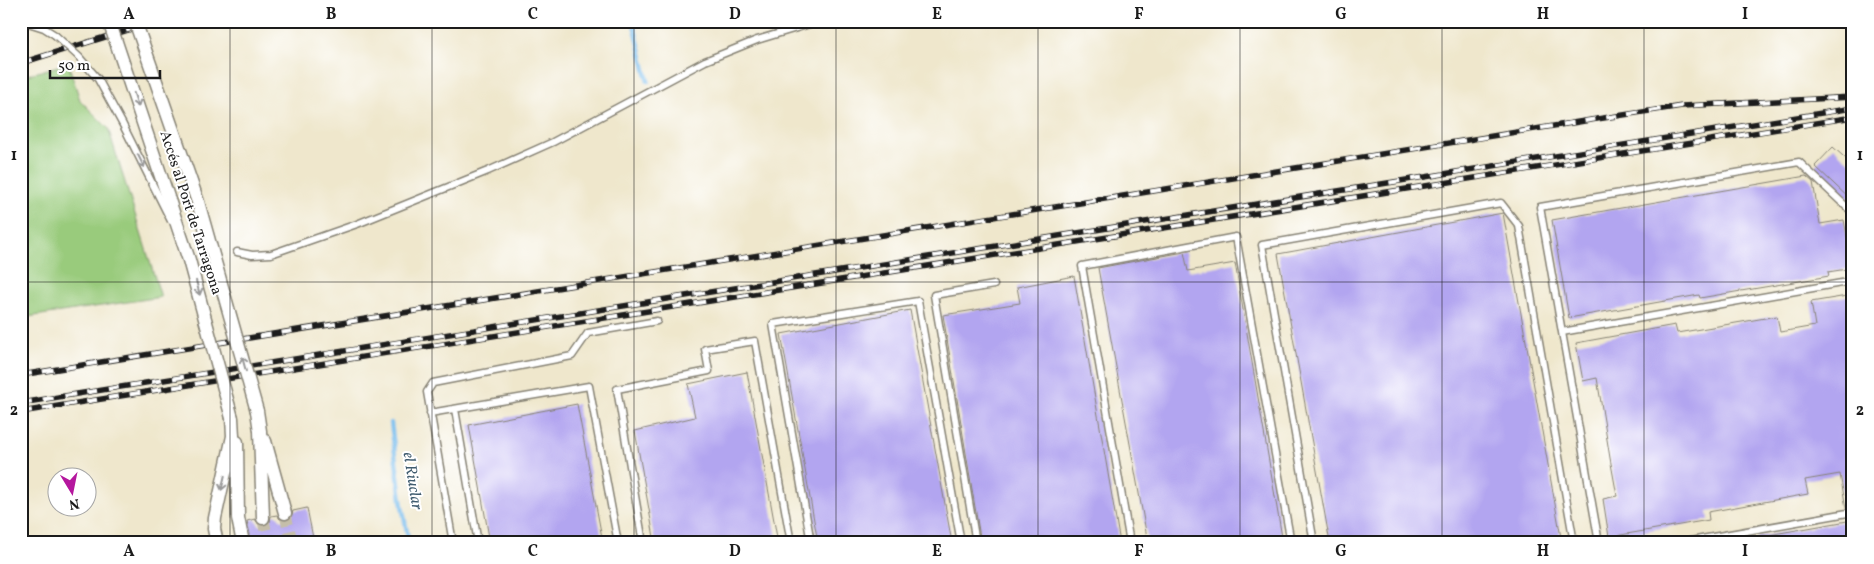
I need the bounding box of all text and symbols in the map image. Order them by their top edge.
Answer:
text: A [123,4,135,26]
text: B [326,4,337,26]
text: C [528,4,538,26]
text: D [729,4,741,26]
text: E [932,4,942,26]
text: F [1134,4,1144,26]
text: G [1335,4,1347,26]
text: H [1537,4,1549,26]
text: I [1742,4,1748,26]
scale bar [50,48,160,80]
text: 50 m [58,56,90,77]
one-way arrow [132,92,142,108]
street label: Accés al Port de Tarragona [153,128,227,298]
text: 1 [11,145,17,167]
text: 1 [1857,145,1863,167]
one-way arrow [136,153,146,168]
one-way arrow [193,280,203,296]
one-way arrow [239,356,248,372]
text: 2 [10,400,18,422]
text: 2 [1856,400,1864,422]
water label: el Riuclar [397,451,428,512]
north arrow [48,466,98,516]
one-way arrow [218,474,227,490]
text: N [67,493,81,514]
text: A [123,541,135,563]
text: B [326,541,337,563]
text: C [528,541,538,563]
text: D [729,541,741,563]
text: E [932,541,942,563]
text: F [1134,541,1144,563]
text: G [1335,541,1347,563]
text: H [1537,541,1549,563]
text: I [1742,541,1748,563]

